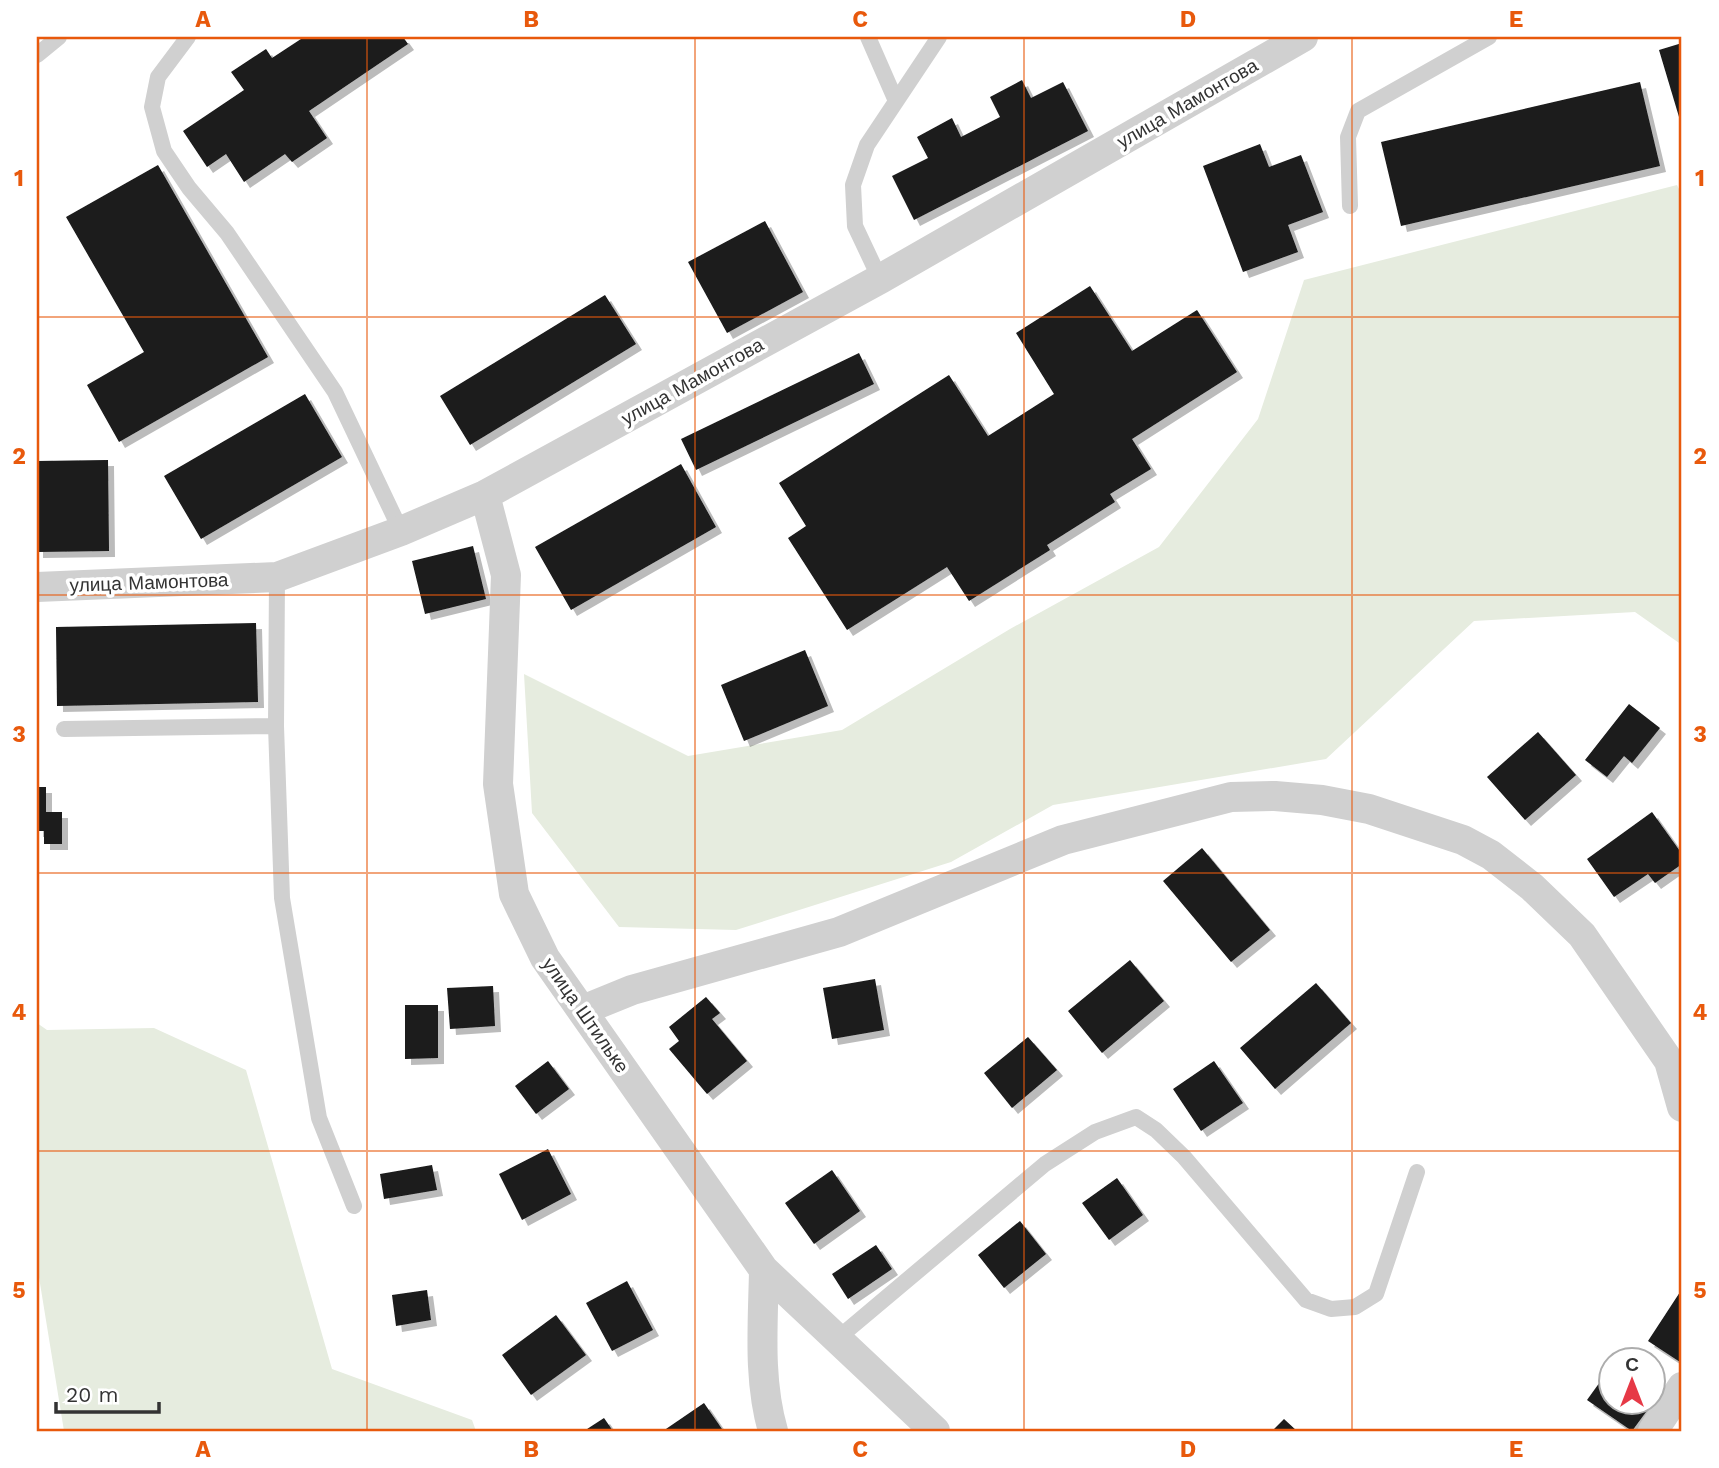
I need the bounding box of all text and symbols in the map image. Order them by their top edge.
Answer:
text: A [195,6,211,33]
text: B [523,6,539,33]
text: C [852,6,868,33]
text: D [1180,6,1196,33]
text: E [1509,6,1523,33]
street label: улица Мамонтова [1113,54,1262,153]
text: 1 [14,165,24,192]
text: 1 [1695,165,1705,192]
street label: улица Мамонтова [617,333,768,430]
text: 2 [12,443,26,470]
text: 2 [1693,443,1707,470]
street label: улица Мамонтова [69,568,229,597]
text: 3 [12,721,26,748]
text: 3 [1693,721,1707,748]
street label: улица Штильке [537,953,634,1077]
text: 4 [12,999,27,1026]
text: 4 [1693,999,1708,1026]
text: 5 [12,1277,26,1304]
text: 5 [1693,1277,1707,1304]
north arrow [1596,1346,1666,1416]
text: С [1625,1353,1639,1376]
scale bar [56,1370,159,1414]
text: 20 m [66,1382,118,1407]
text: A [195,1436,211,1463]
text: B [523,1436,539,1463]
text: C [852,1436,868,1463]
text: D [1180,1436,1196,1463]
text: E [1509,1436,1523,1463]

